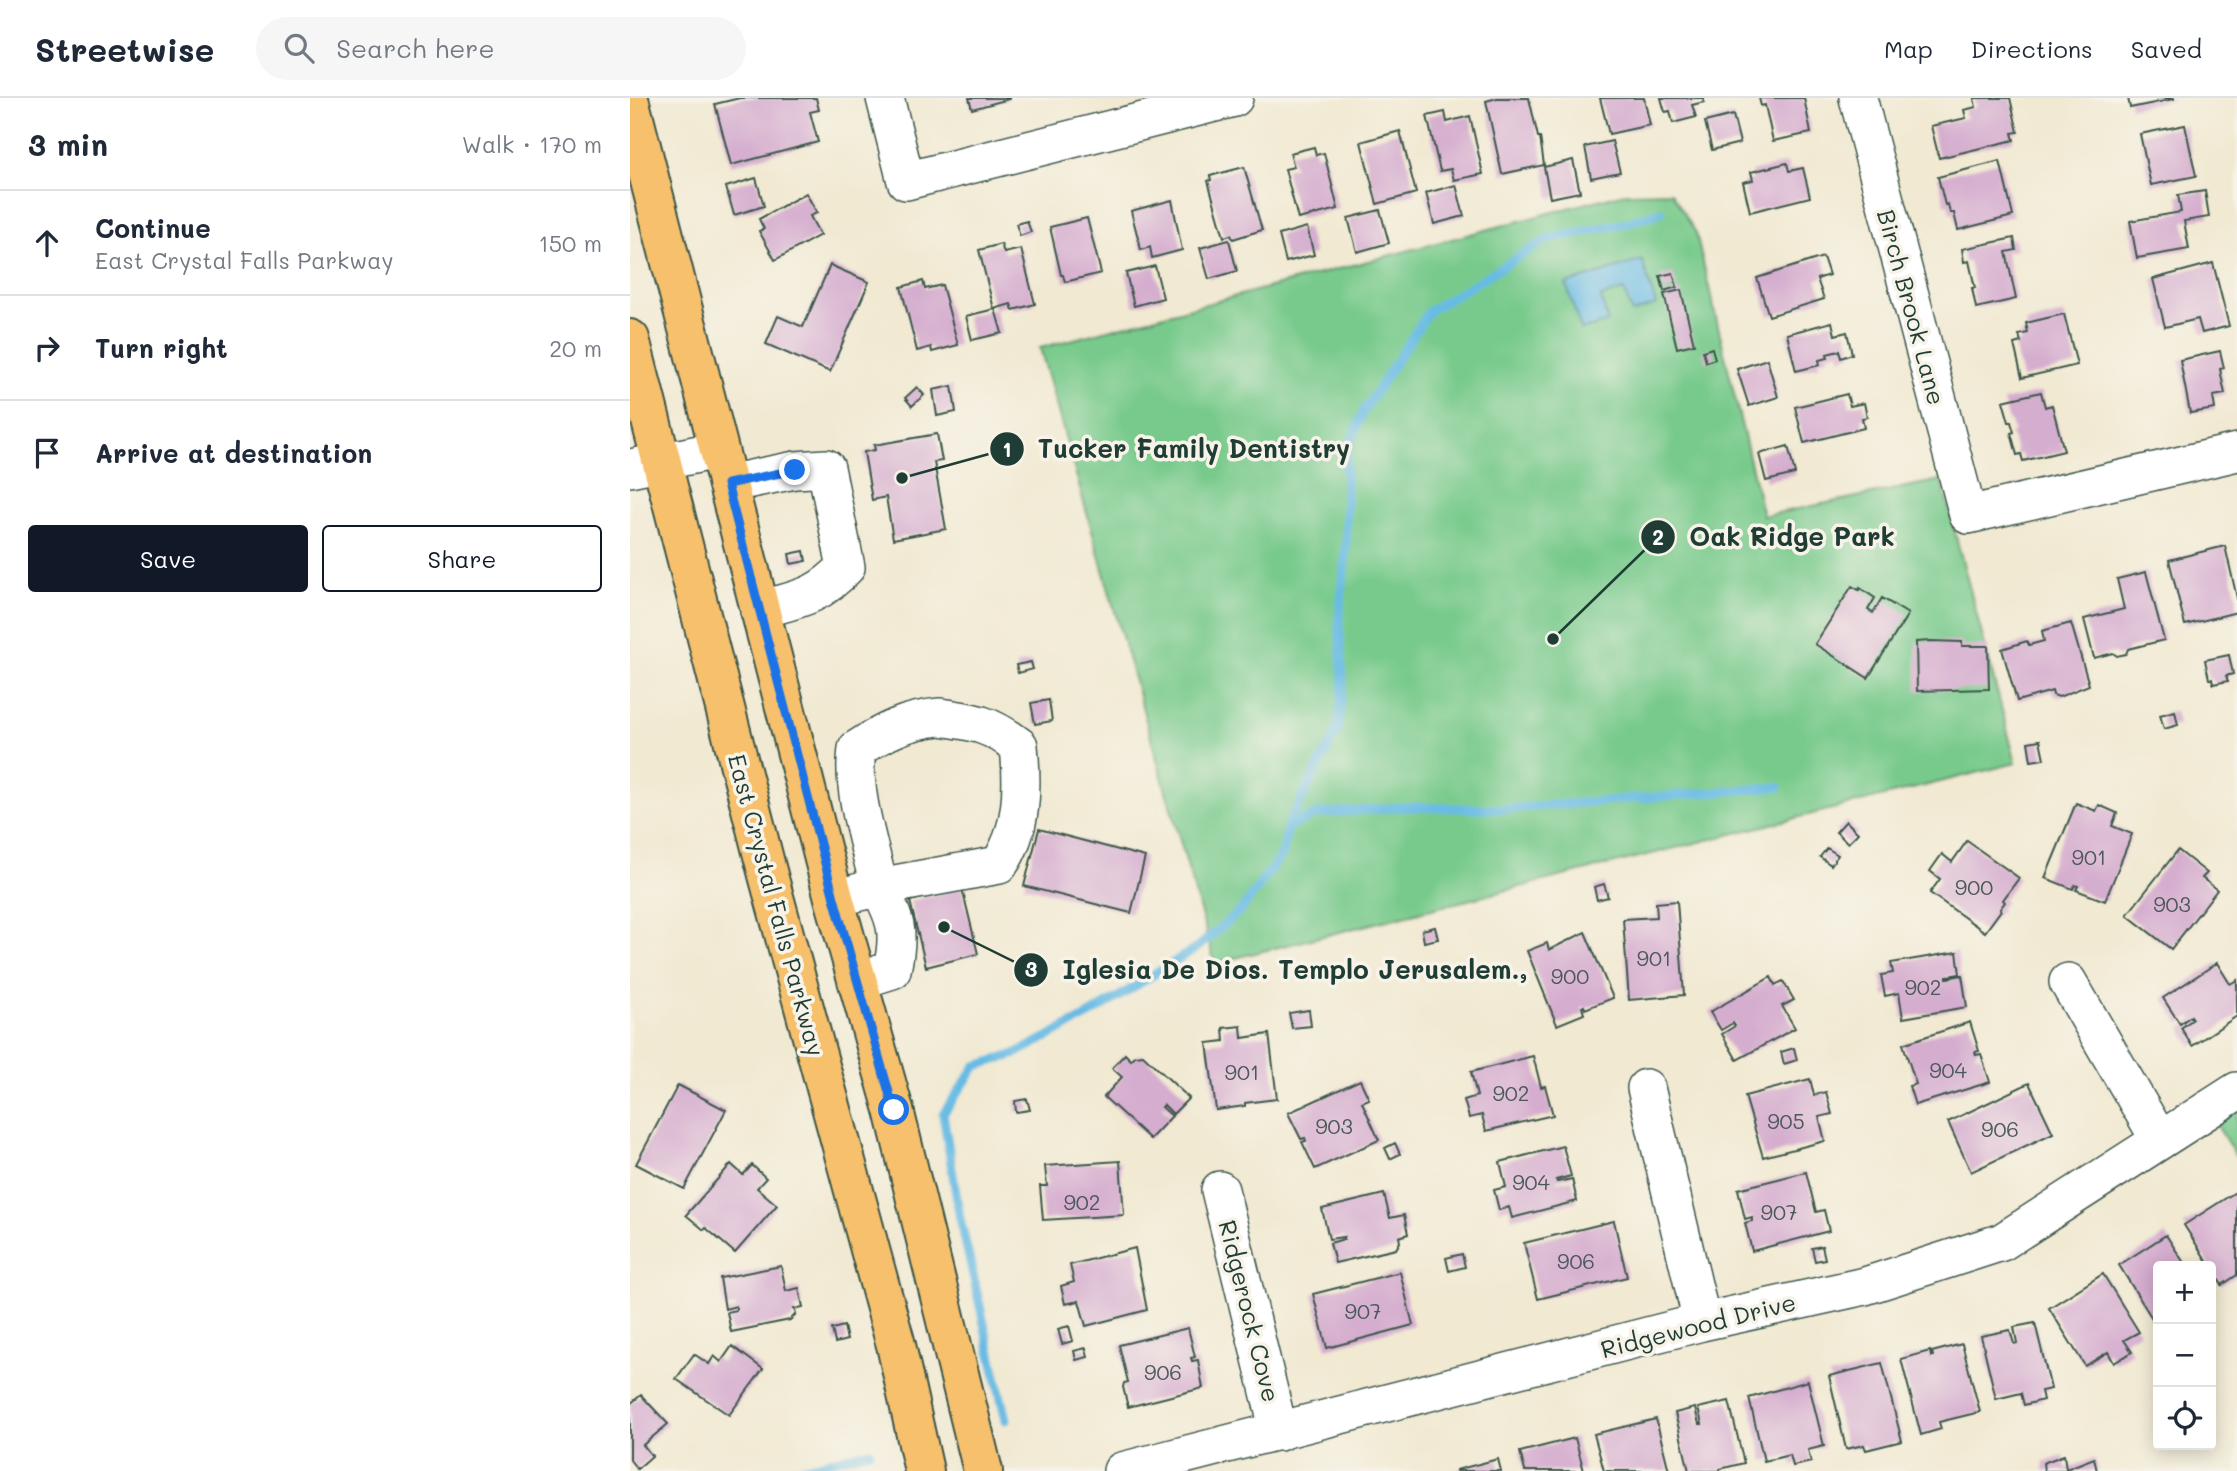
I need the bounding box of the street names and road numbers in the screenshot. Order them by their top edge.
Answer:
street label: Birch Brook Lane [1871,206,1953,408]
street label: East Crystal Falls Parkway [722,751,832,1059]
street label: Ridgerock Cove [1212,1217,1288,1405]
street label: Ridgewood Drive [1597,1286,1799,1364]

